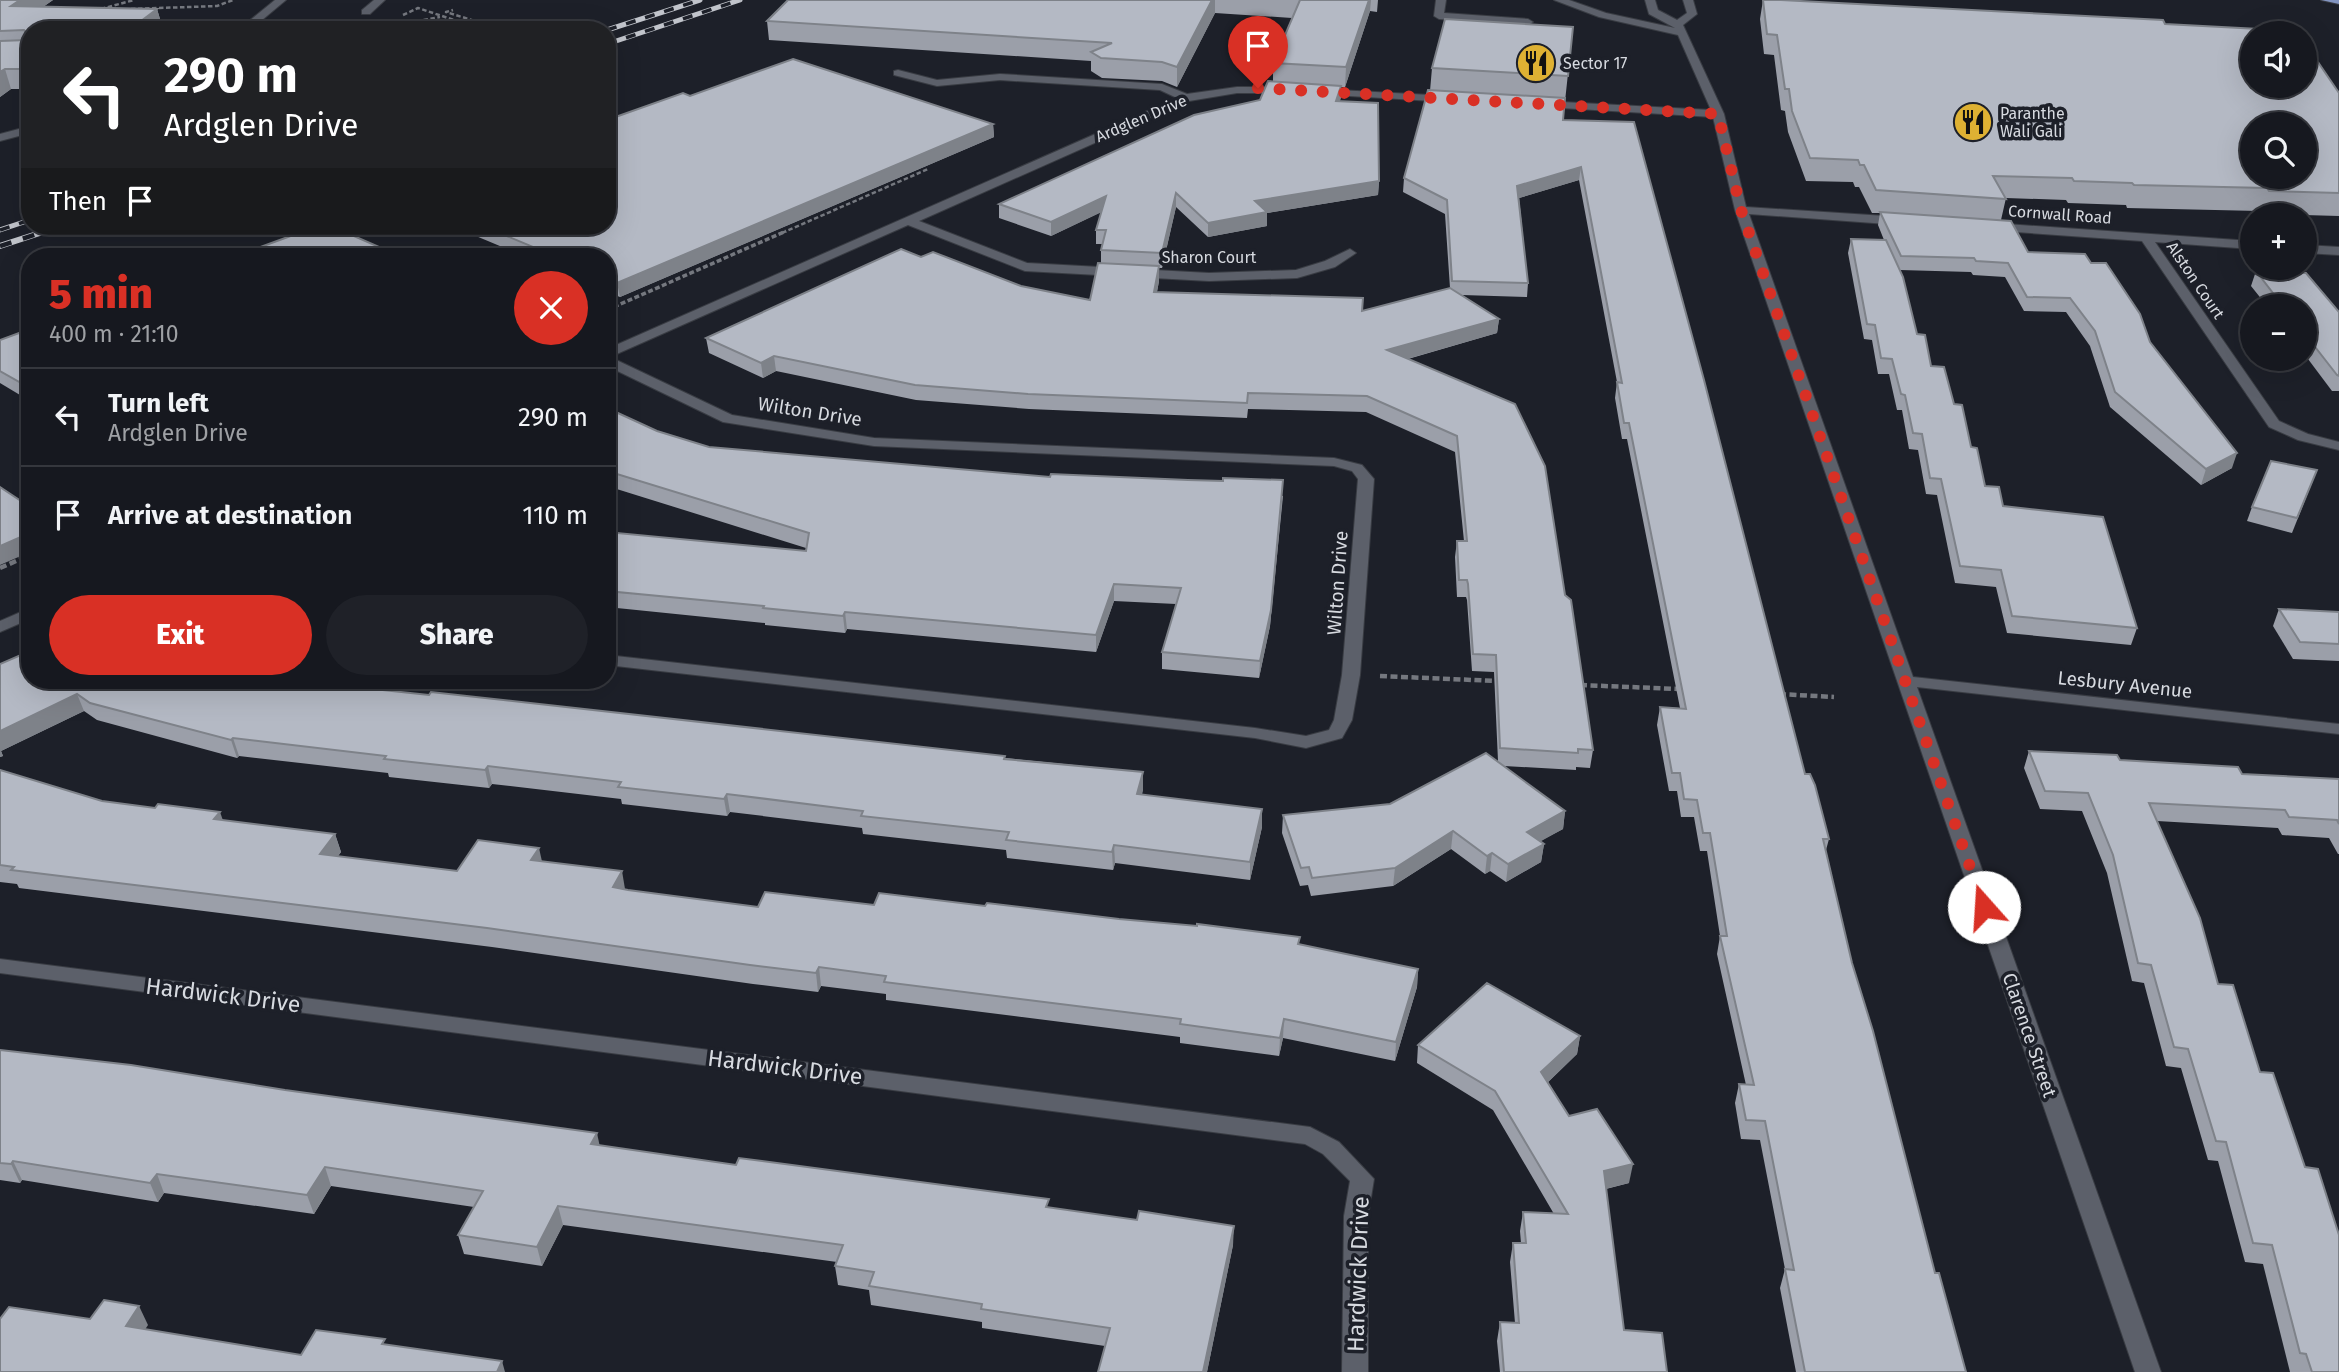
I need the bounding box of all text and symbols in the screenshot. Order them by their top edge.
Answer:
pin [1228,16,1288,88]
map controls [2240,21,2317,371]
button: sound [2240,21,2317,98]
icon: arrive [1239,27,1277,65]
restaurant icon: Sector 17 [1515,42,1557,84]
text: 290 m [164,46,298,105]
icon: left [49,49,140,140]
place label: Sector 17 [1563,54,1627,73]
street label: Ardglen Drive [1093,91,1190,146]
restaurant icon: Paranthe Wali Gali [1952,101,1994,143]
place label: Paranthe Wali Gali [2000,104,2065,141]
text: Ardglen Drive [164,106,358,144]
button: search [2240,112,2317,189]
icon: arrive [121,182,159,220]
text: Then [49,186,107,217]
street label: Cornwall Road [2007,201,2112,228]
button: + [2240,203,2317,280]
street label: Alston Court [2163,238,2228,323]
street label: Sharon Court [1162,248,1257,267]
text: 5 min [49,269,153,319]
button: close [514,271,588,345]
button: − [2240,294,2317,371]
text: 400 m · 21:10 [49,320,179,348]
text: Turn left [108,388,209,419]
street label: Wilton Drive [756,392,864,431]
icon: left [49,398,87,436]
text: 290 m [518,402,588,433]
text: Ardglen Drive [108,419,248,447]
icon: arrive [49,496,87,534]
text: Arrive at destination [108,500,352,531]
text: 110 m [522,500,588,531]
street label: Wilton Drive [1322,530,1353,636]
button: Exit [49,595,312,675]
button: Share [326,595,588,675]
street label: Lesbury Avenue [2056,666,2193,703]
position arrow [1947,870,2021,944]
street label: Clarence Street [1997,970,2062,1101]
street label: Hardwick Drive [144,972,302,1018]
street label: Hardwick Drive [706,1044,864,1090]
street label: Hardwick Drive [1341,1196,1375,1352]

